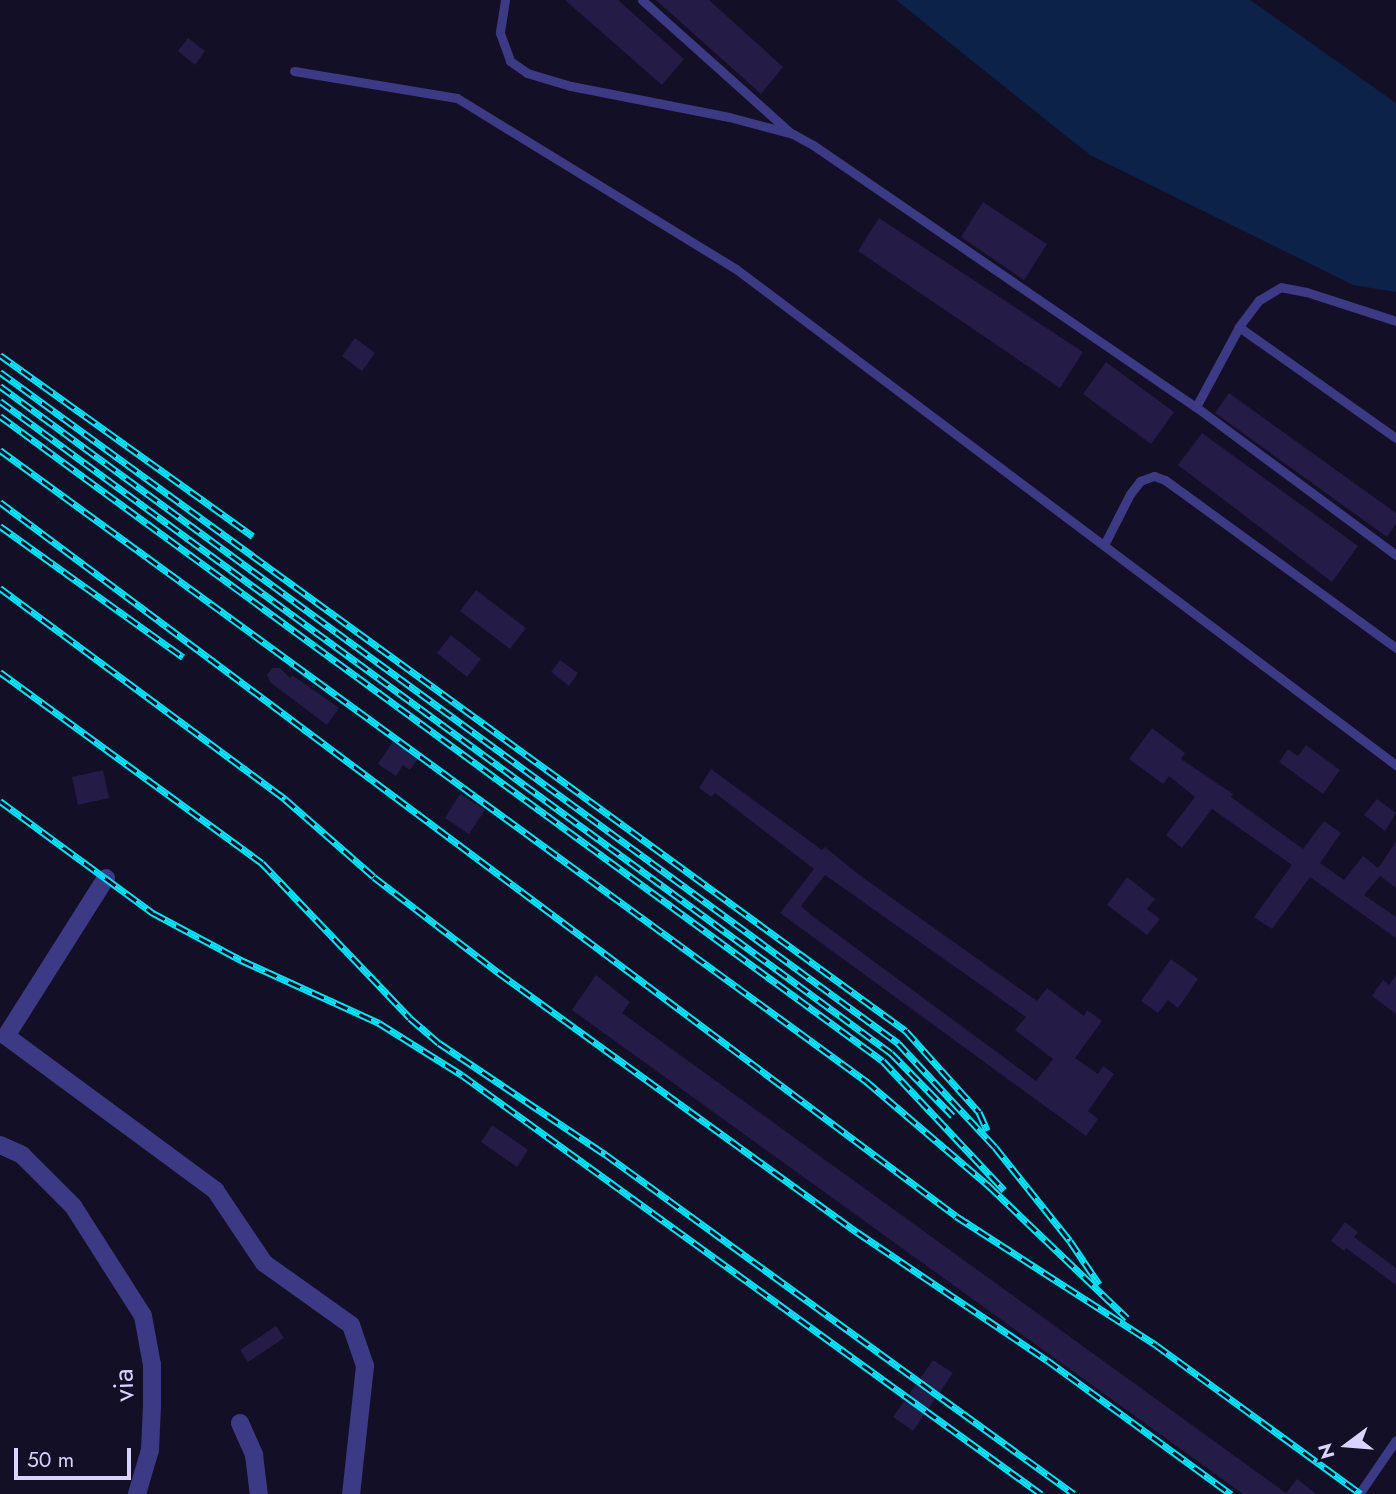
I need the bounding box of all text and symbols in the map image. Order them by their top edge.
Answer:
street label: via [107,1368,141,1402]
north arrow [1312,1410,1382,1480]
scale bar [18,1434,135,1478]
text: N [1311,1440,1341,1462]
text: 50 m [27,1445,74,1475]

